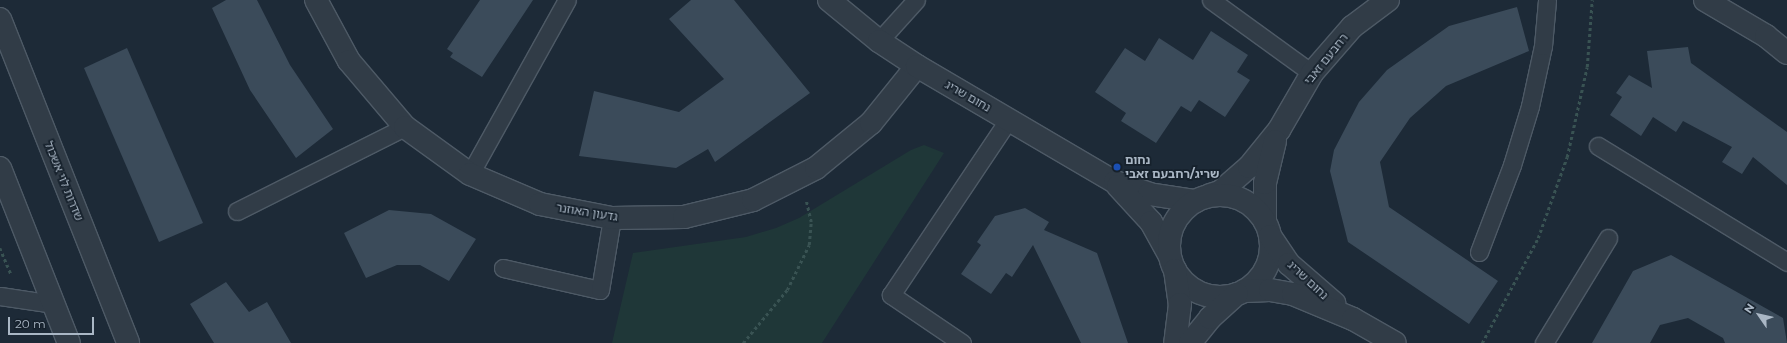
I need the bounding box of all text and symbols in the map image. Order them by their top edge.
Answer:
street label: רחבעם זאבי [1301,31,1351,87]
street label: נחום שריג [943,77,993,115]
street label: שדרות לוי אשכול [41,139,87,223]
place label: נחום שריג/רחבעם זאבי [1125,153,1219,181]
marker: נחום שריג/רחבעם זאבי [1112,162,1122,172]
street label: גדעון האוזנר [555,200,619,224]
street label: נחום שריג [1285,258,1331,302]
north arrow [1739,295,1779,335]
text: N [1741,301,1757,316]
scale bar [10,309,96,335]
text: 20 m [15,316,46,331]

